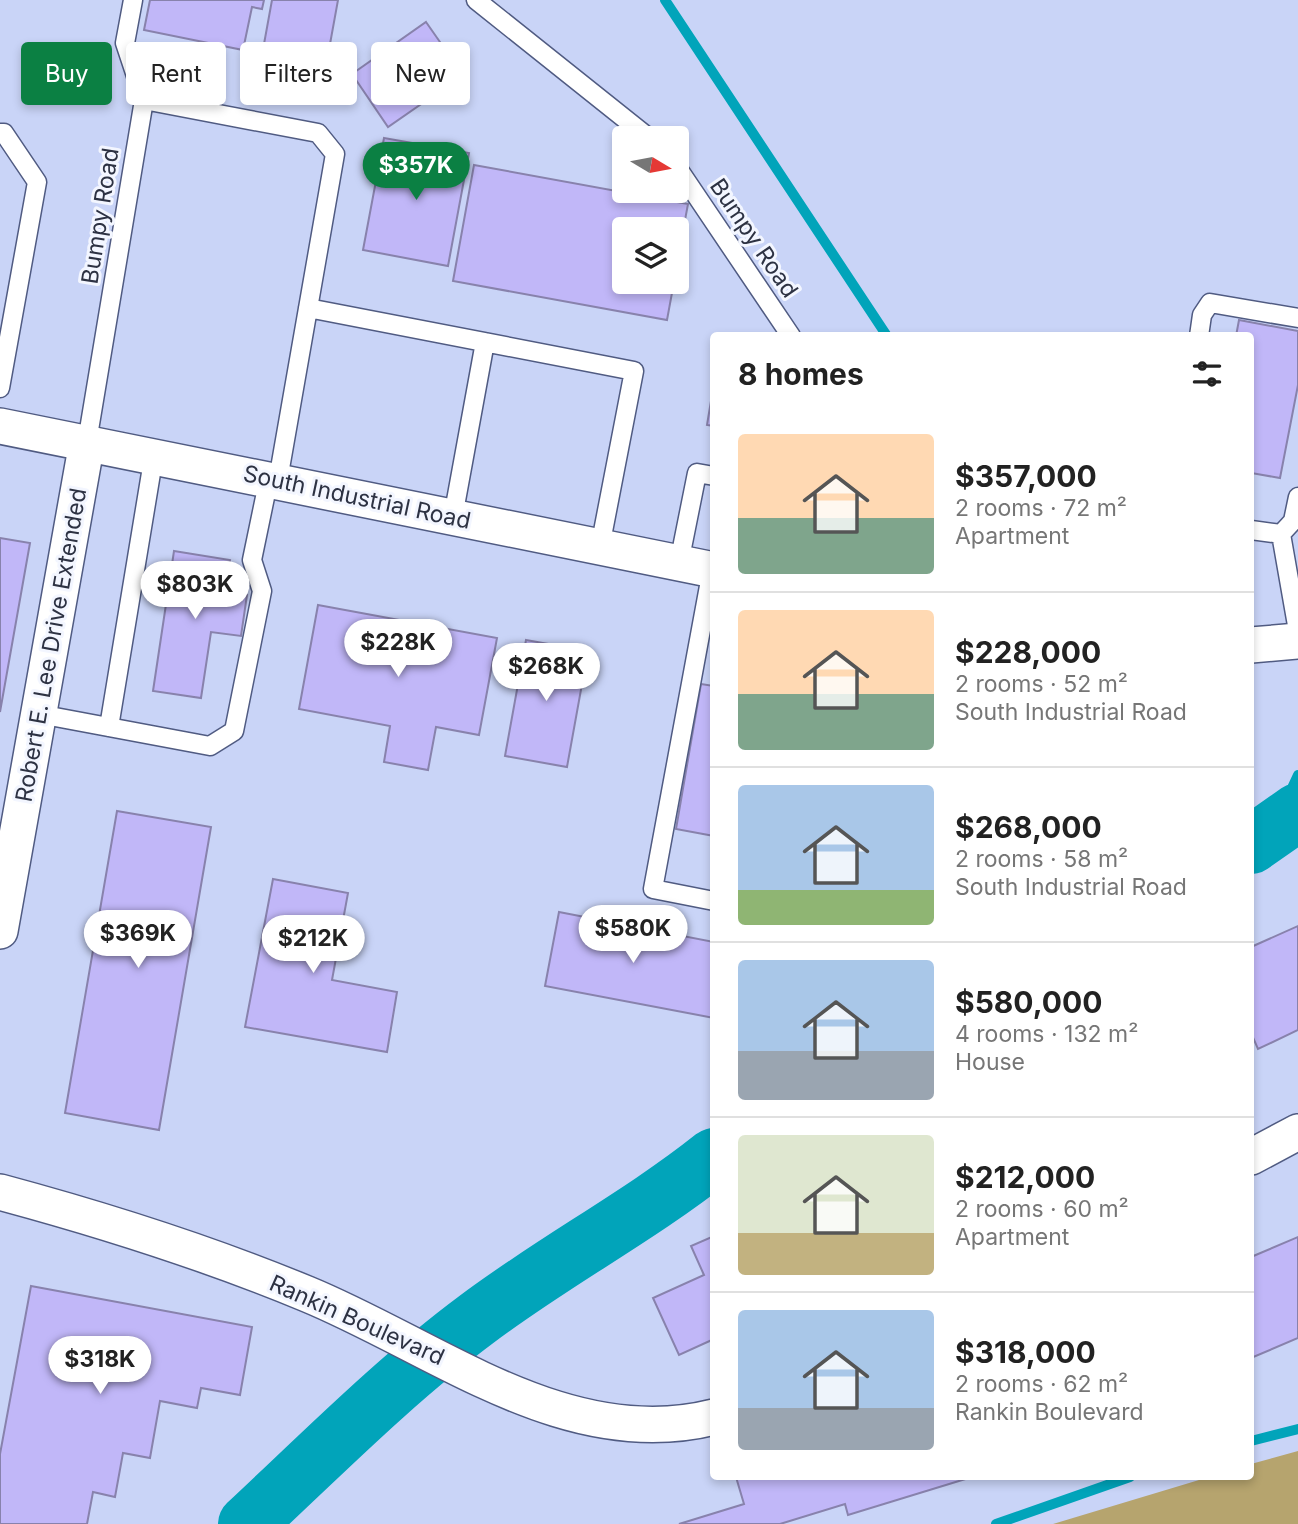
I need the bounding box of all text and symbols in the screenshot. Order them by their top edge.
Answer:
chip: Buy [21,42,112,105]
chip: Rent [126,42,226,105]
chip: Filters [240,42,357,105]
chip: New [371,42,470,105]
north arrow [612,126,690,203]
map controls [612,126,689,294]
pin: $357K [367,142,465,202]
street label: Bumpy Road [75,146,125,286]
text: $357K [379,151,453,179]
street label: Bumpy Road [704,173,804,303]
button: layers [612,217,689,294]
icon: filters [1188,355,1226,393]
text: 8 homes [738,356,864,392]
text: $357,000 [955,458,1097,494]
street label: South Industrial Road [241,459,473,535]
icon: home [794,462,878,546]
street label: Robert E. Lee Drive Extended [10,486,92,804]
text: 2 rooms · 72 m² [955,494,1127,522]
text: Apartment [955,522,1069,550]
pin: $803K [146,562,244,621]
text: $803K [157,570,233,598]
pin: $228K [349,620,447,679]
text: $228K [360,628,436,656]
text: $228,000 [955,634,1101,670]
icon: home [794,638,878,722]
pin: $268K [497,644,595,703]
text: $268K [508,652,584,680]
text: 2 rooms · 52 m² [955,670,1128,698]
text: South Industrial Road [955,698,1187,726]
text: $268,000 [955,809,1102,845]
icon: home [794,813,878,897]
text: 2 rooms · 58 m² [955,845,1128,873]
text: South Industrial Road [955,873,1187,901]
pin: $580K [584,906,682,965]
pin: $369K [89,911,187,970]
text: $580K [595,914,671,942]
pin: $212K [264,916,362,975]
text: $369K [100,919,176,947]
text: $212K [278,924,348,952]
text: $580,000 [955,984,1103,1020]
icon: home [794,988,878,1072]
text: 4 rooms · 132 m² [955,1020,1138,1048]
text: House [955,1048,1025,1076]
text: $212,000 [955,1159,1095,1195]
icon: home [794,1163,878,1247]
text: 2 rooms · 60 m² [955,1195,1129,1223]
text: Apartment [955,1223,1069,1251]
street label: Rankin Boulevard [265,1269,449,1371]
text: $318,000 [955,1334,1096,1370]
pin: $318K [51,1336,149,1396]
icon: home [794,1338,878,1422]
text: $318K [64,1345,136,1373]
text: 2 rooms · 62 m² [955,1370,1128,1398]
text: Rankin Boulevard [955,1398,1144,1426]

